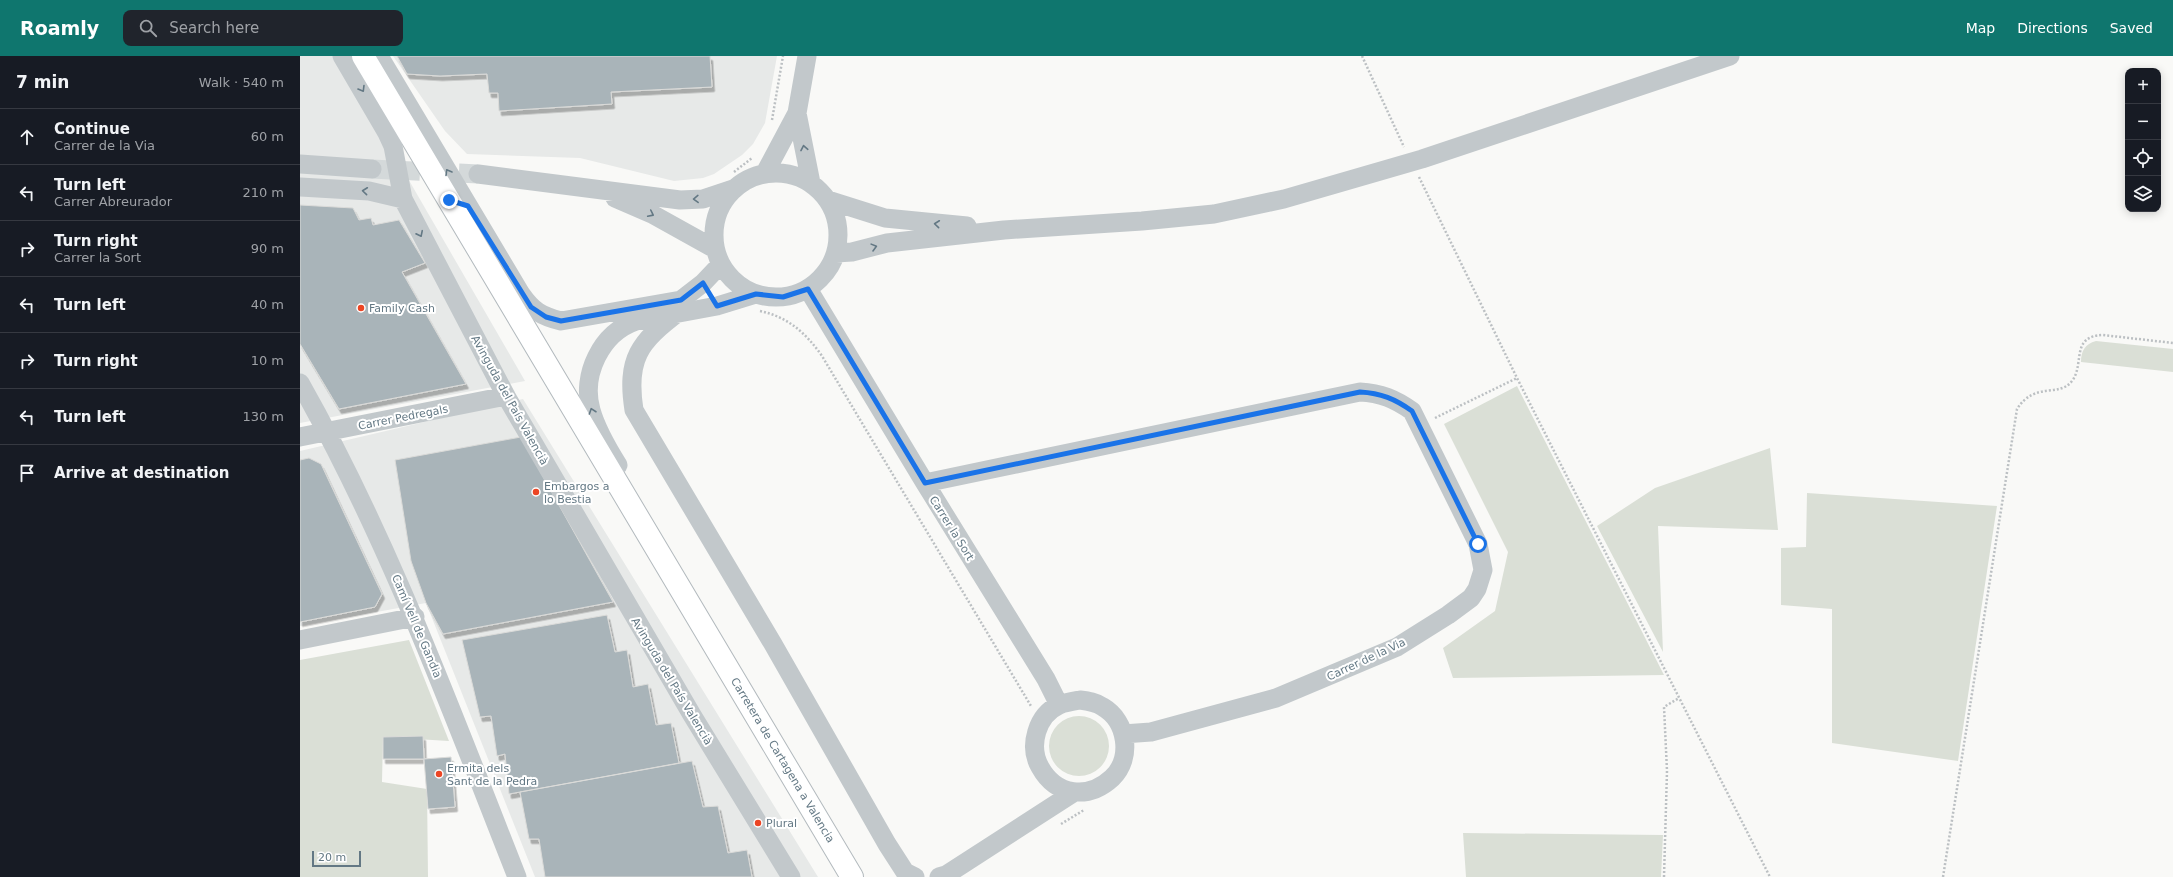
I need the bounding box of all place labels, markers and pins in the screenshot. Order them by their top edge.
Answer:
place label: Family Cash [369,302,435,315]
marker: Family Cash [356,303,366,313]
place label: Embargos a lo Bestia [544,480,609,506]
marker: Embargos a lo Bestia [531,487,541,497]
place label: Ermita dels Sant de la Pedra [447,762,537,788]
marker: Ermita dels Sant de la Pedra [434,769,444,779]
place label: Plural [766,817,797,830]
marker: Plural [753,818,763,828]

